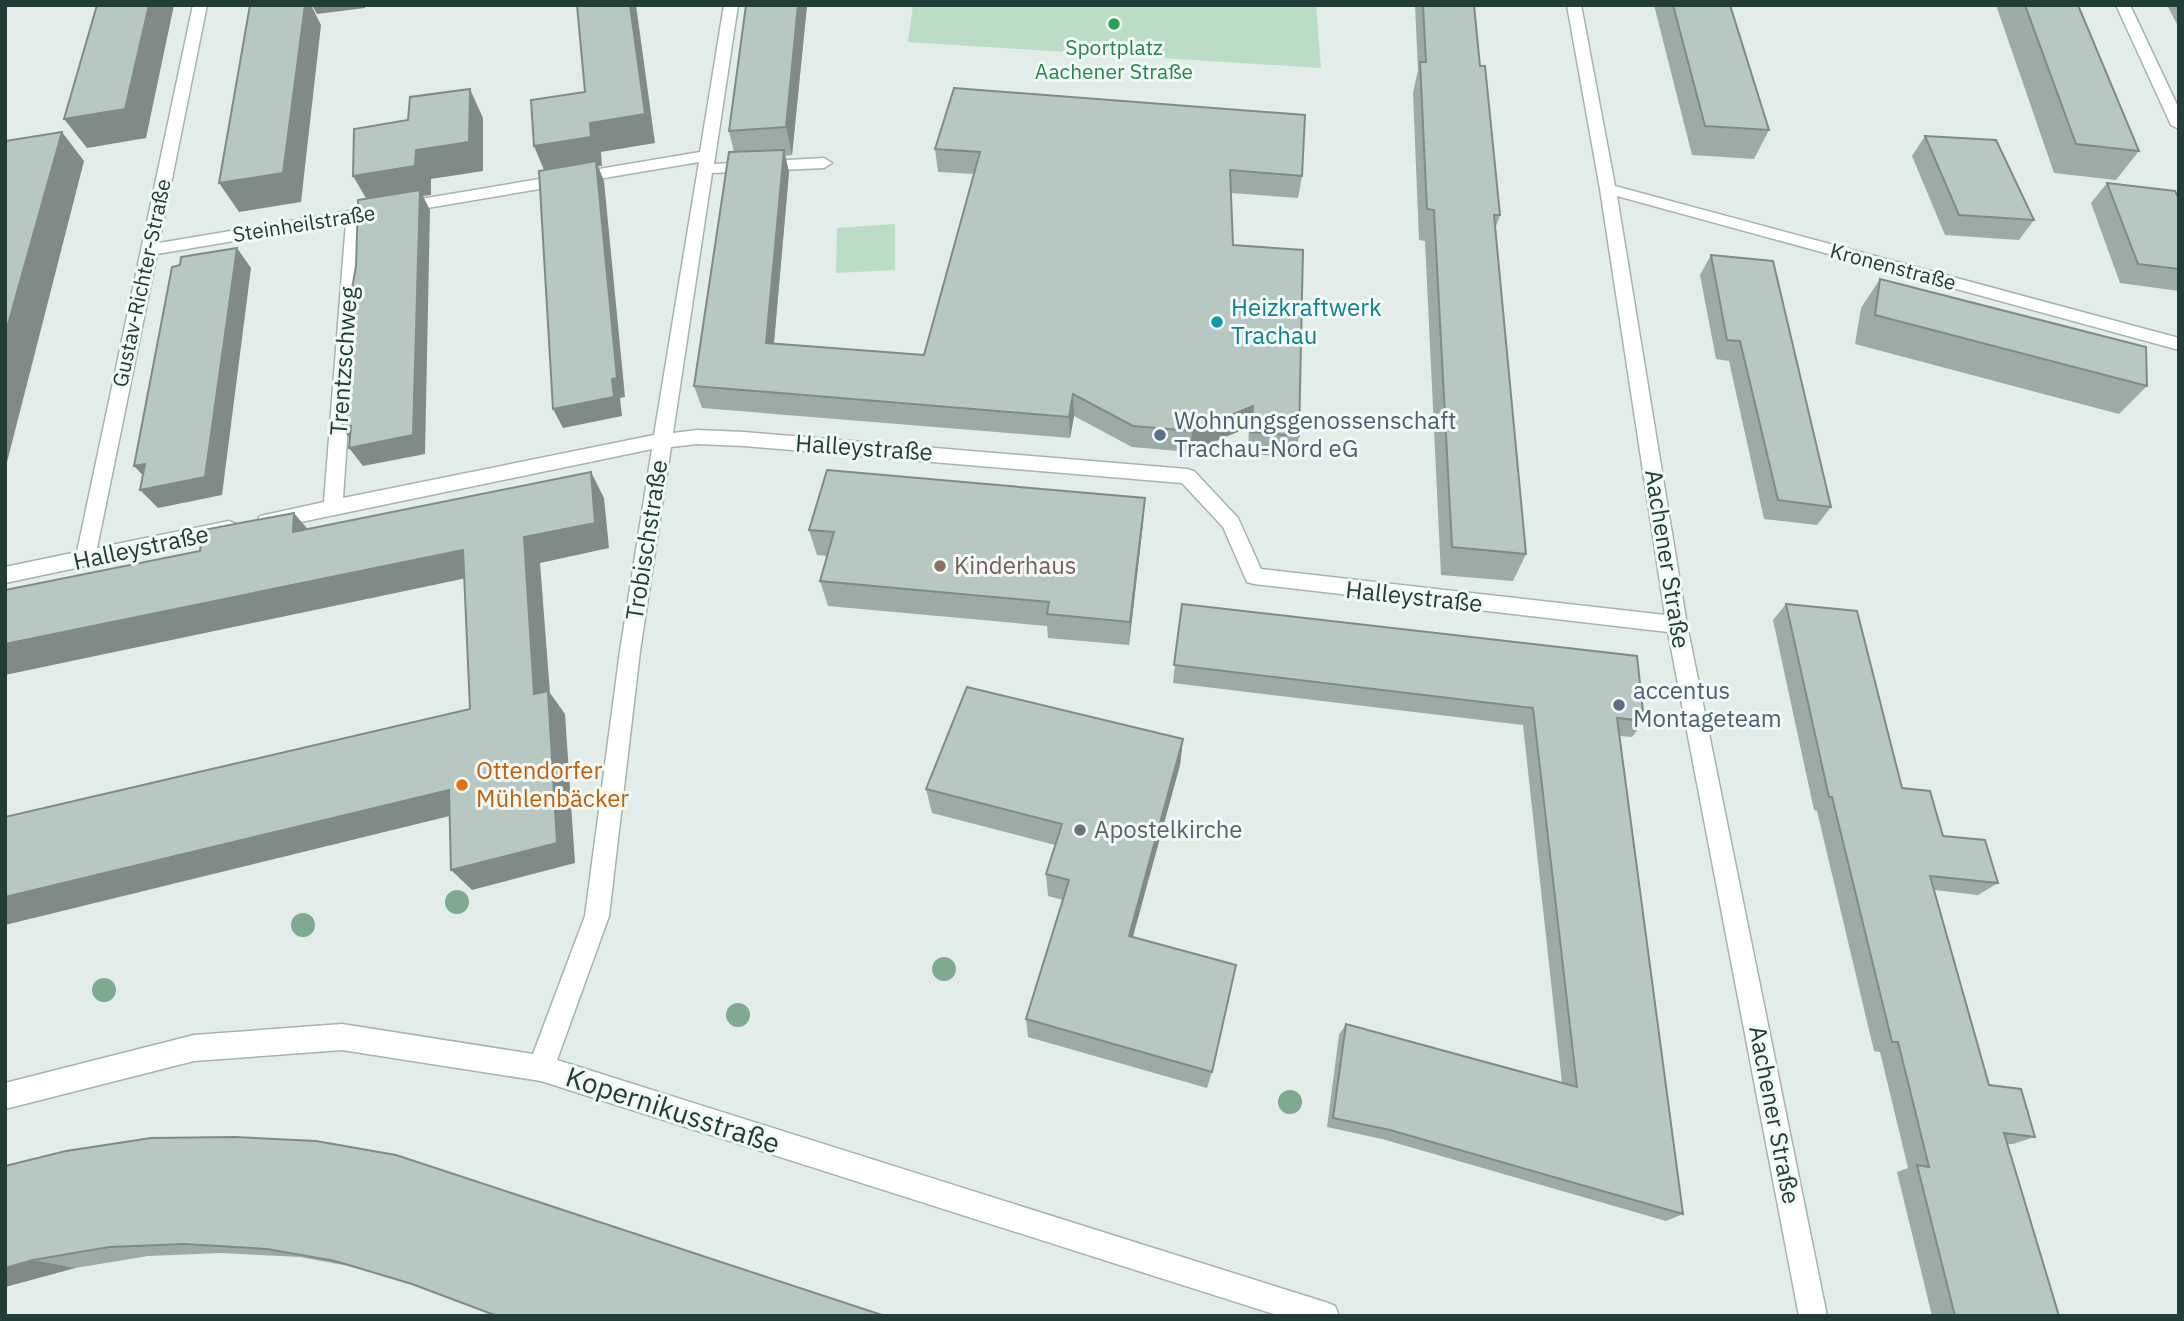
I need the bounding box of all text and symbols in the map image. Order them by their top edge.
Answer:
marker: Sportplatz Aachener Straße [1106,16,1122,32]
place label: Sportplatz Aachener Straße [1035,33,1193,85]
street label: Gustav-Richter-Straße [105,176,177,389]
street label: Steinheilstraße [231,198,377,248]
street label: Kronenstraße [1827,236,1959,296]
street label: Trentzschweg [322,285,364,436]
place label: Heizkraftwerk Trachau [1231,291,1382,351]
marker: Heizkraftwerk Trachau [1209,314,1225,330]
place label: Wohnungsgenossenschaft Trachau-Nord eG [1174,404,1456,464]
street label: Halleystraße [794,426,934,468]
marker: Wohnungsgenossenschaft Trachau-Nord eG [1152,427,1168,443]
street label: Trobischstraße [618,457,674,622]
street label: Aachener Straße [1638,467,1698,651]
street label: Halleystraße [70,517,211,577]
place label: Kinderhaus [954,549,1077,581]
marker: Kinderhaus [932,558,948,574]
street label: Halleystraße [1344,573,1484,619]
place label: accentus Montageteam [1633,674,1782,734]
marker: accentus Montageteam [1611,697,1627,713]
place label: Ottendorfer Mühlenbäcker [476,754,629,814]
marker: Ottendorfer Mühlenbäcker [454,777,470,793]
place label: Apostelkirche [1094,813,1243,845]
marker: Apostelkirche [1072,822,1088,838]
street label: Aachener Straße [1742,1023,1808,1207]
street label: Kopernikusstraße [561,1057,785,1162]

